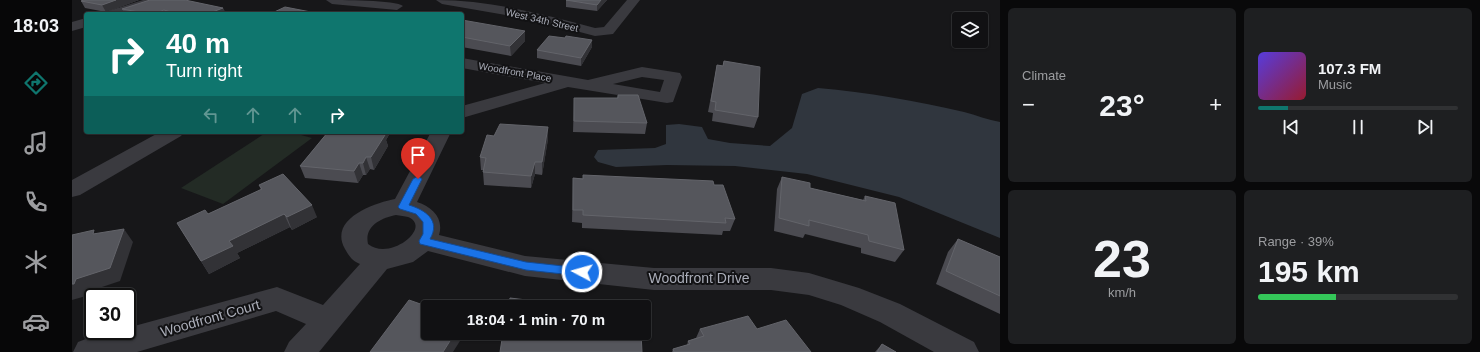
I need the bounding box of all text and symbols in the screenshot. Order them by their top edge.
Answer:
street label: West 34th Street [505,6,580,34]
map controls [952,12,988,48]
button: layers [952,12,988,48]
text: 18:03 [13,16,59,36]
icon: right [100,28,152,80]
text: 40 m [166,28,230,59]
street label: Woodfront Place [478,60,553,84]
text: 107.3 FM [1318,60,1381,77]
text: Turn right [166,61,242,81]
text: Climate [1022,68,1066,83]
icon: directions [22,69,50,97]
text: Music [1318,77,1352,92]
text: 23° [1099,89,1145,122]
text: − [1022,92,1035,117]
text: + [1209,92,1222,117]
icon: left [200,104,222,126]
icon: ahead [242,104,264,126]
icon: ahead [284,104,306,126]
icon: right [326,104,348,126]
icon: previous [1280,116,1302,138]
icon: pause [1347,116,1369,138]
icon: next [1414,116,1436,138]
icon: music [22,129,50,157]
pin [401,138,435,179]
icon: arrive [407,144,429,166]
icon: phone [22,188,50,216]
text: 23 [1093,230,1151,288]
text: Range · 39% [1258,234,1334,249]
icon: climate [22,248,50,276]
position arrow [561,251,603,293]
text: 195 km [1258,255,1360,288]
street label: Woodfront Drive [649,270,750,286]
text: km/h [1108,285,1136,300]
speed limit sign: 30 [84,288,136,340]
street label: Woodfront Court [159,296,262,340]
icon: car [22,308,50,336]
text: 18:04 · 1 min · 70 m [467,311,605,328]

